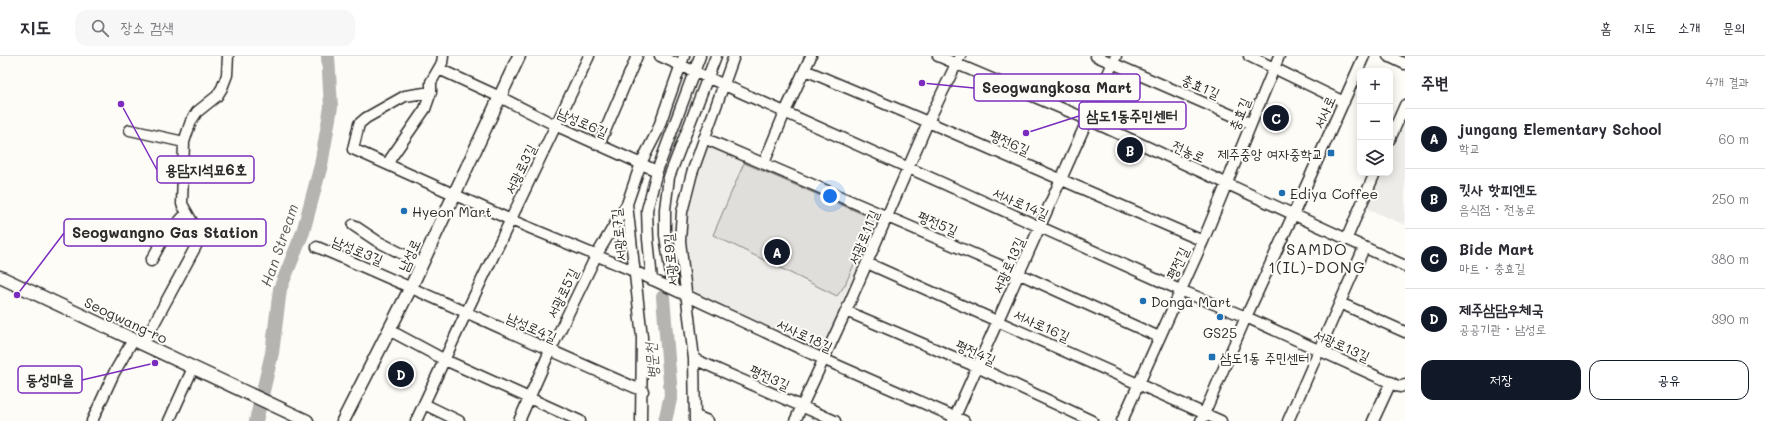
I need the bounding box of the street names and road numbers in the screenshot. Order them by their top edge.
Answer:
street label: 충효1길 [1179,69,1224,103]
street label: 서사로 [1308,93,1340,131]
street label: 충효길 [1224,94,1254,133]
street label: 남성로6길 [555,102,612,142]
street label: 평전6길 [987,125,1034,160]
street label: 전농로 [1170,135,1208,167]
street label: 서광로3길 [500,140,541,197]
street label: 서사로14길 [990,182,1053,224]
street label: 서광로11길 [843,206,883,267]
street label: 평전5길 [915,206,962,240]
street label: 서광로7길 [606,207,630,262]
street label: 남성로3길 [330,231,387,269]
street label: 서광로9길 [658,232,682,287]
street label: 서광로13길 [987,233,1029,296]
street label: 남성로 [393,236,425,274]
street label: 평전길 [1161,243,1193,282]
street label: 서광로5길 [542,264,583,321]
street label: Seogwang-ro [81,292,171,348]
street label: 서사로16길 [1011,304,1074,346]
street label: 남성로4길 [504,307,561,347]
street label: 서사로18길 [774,314,837,357]
street label: 서광로13길 [1311,324,1374,366]
street label: 평전4길 [953,335,1000,370]
street label: 평전3길 [747,360,794,395]

